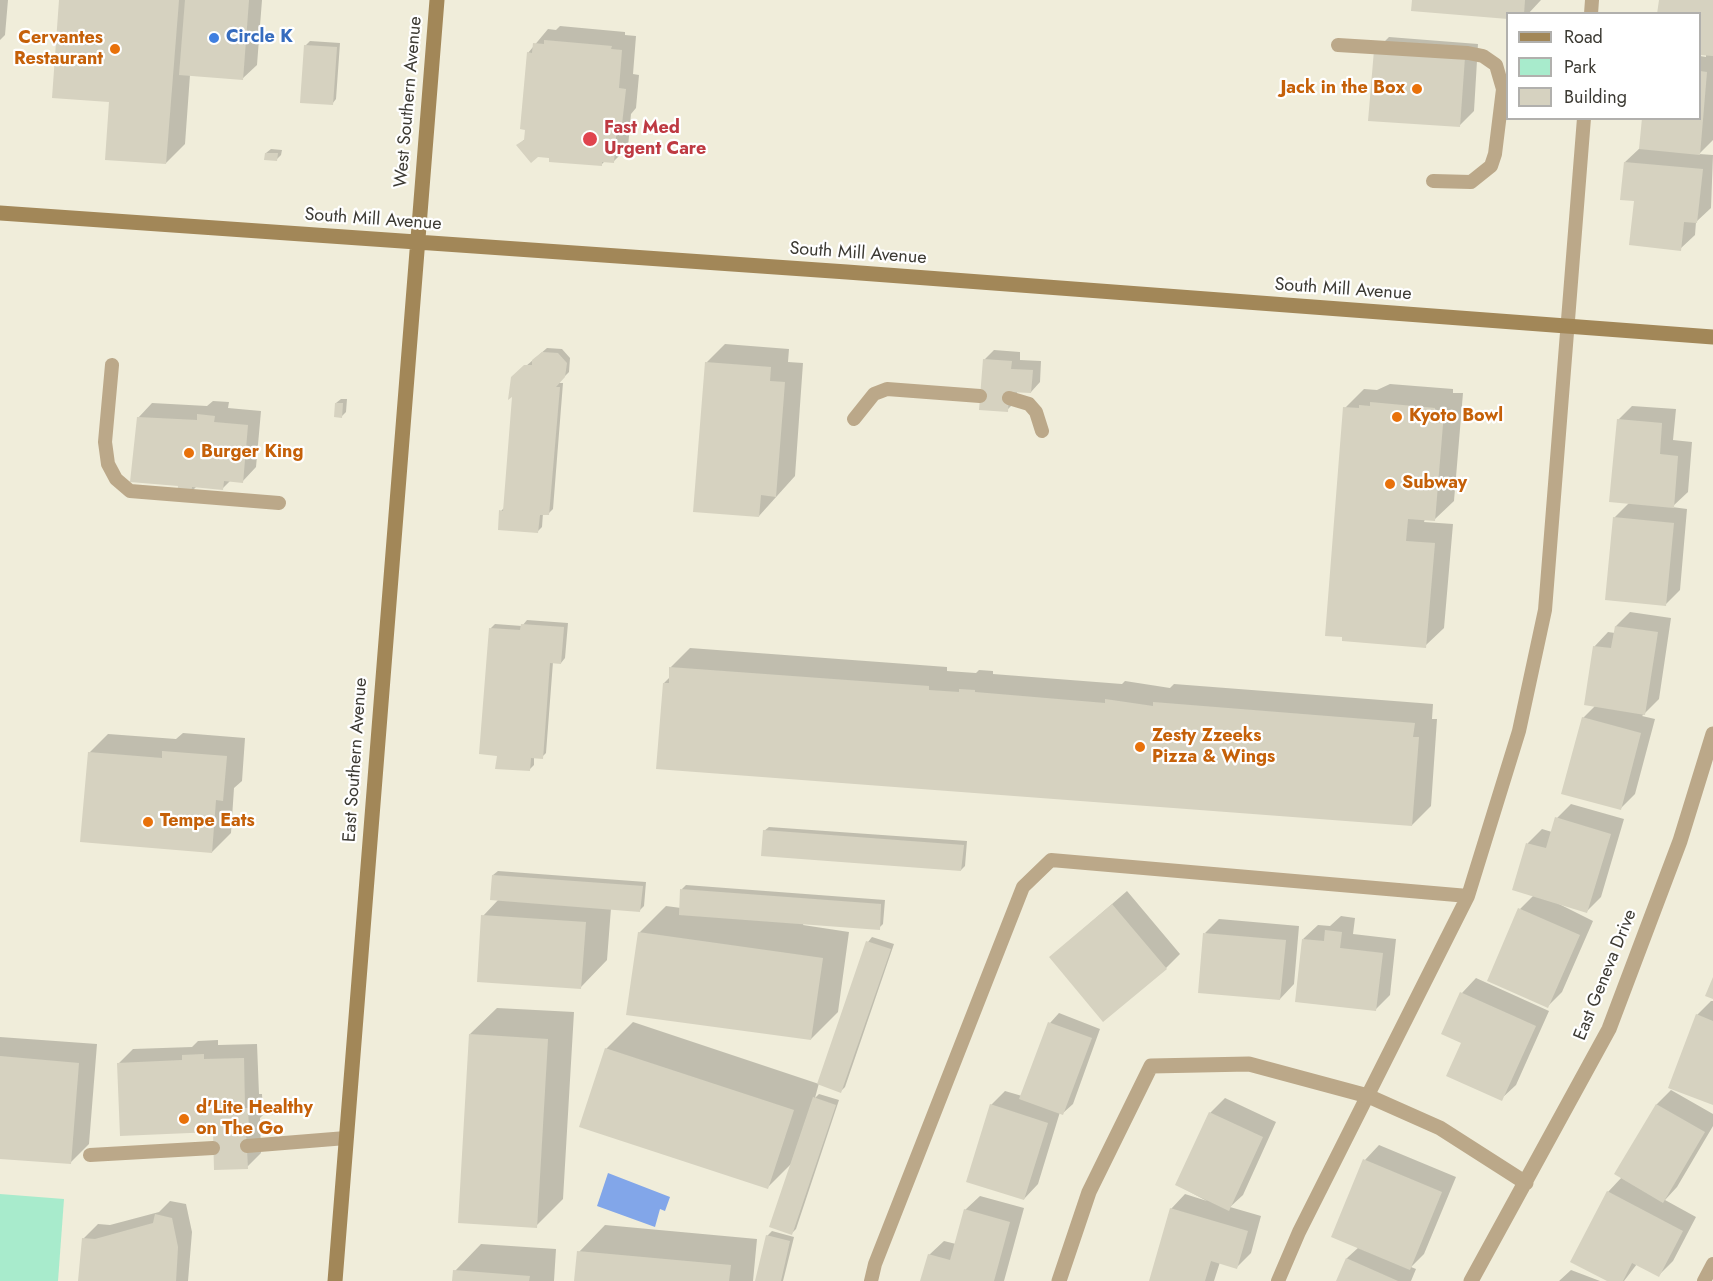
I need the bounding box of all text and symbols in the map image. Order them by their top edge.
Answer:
legend [1506,12,1701,120]
street label: West Southern Avenue [391,15,427,189]
text: Road [1564,24,1603,50]
place label: Circle K [226,27,293,49]
place label: Cervantes Restaurant [14,28,103,70]
marker: Circle K [207,31,221,45]
marker: Cervantes Restaurant [108,42,122,56]
text: Park [1564,54,1596,80]
place label: Jack in the Box [1280,78,1405,100]
marker: Jack in the Box [1410,82,1424,96]
text: Building [1564,84,1627,110]
place label: Fast Med Urgent Care [604,118,706,160]
marker: Fast Med Urgent Care [581,130,599,148]
street label: South Mill Avenue [304,204,442,236]
street label: South Mill Avenue [789,238,927,270]
street label: South Mill Avenue [1274,274,1412,306]
place label: Kyoto Bowl [1409,406,1503,428]
marker: Kyoto Bowl [1390,410,1404,424]
place label: Burger King [201,442,303,464]
marker: Burger King [182,446,196,460]
place label: Subway [1402,473,1467,495]
marker: Subway [1383,477,1397,491]
street label: East Southern Avenue [339,677,373,843]
place label: Zesty Zzeeks Pizza & Wings [1152,726,1275,768]
marker: Zesty Zzeeks Pizza & Wings [1133,740,1147,754]
place label: Tempe Eats [160,811,255,833]
marker: Tempe Eats [141,815,155,829]
street label: East Geneva Drive [1570,906,1642,1044]
place label: d'Lite Healthy on The Go [196,1098,313,1140]
marker: d'Lite Healthy on The Go [177,1112,191,1126]

